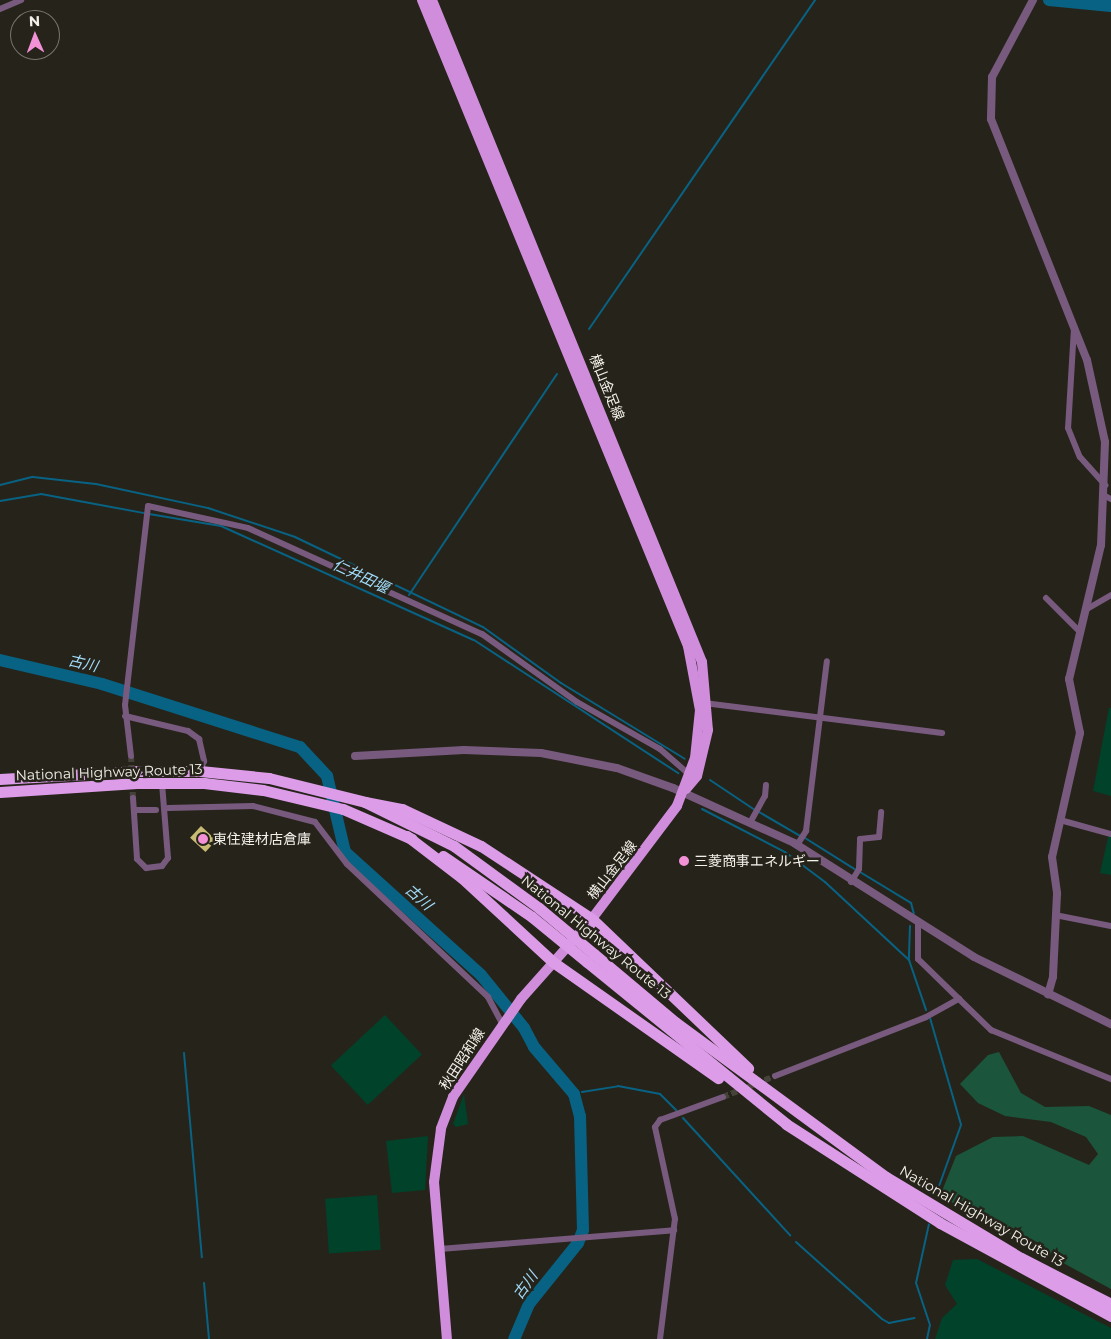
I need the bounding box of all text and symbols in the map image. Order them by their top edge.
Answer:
north arrow [10,10,60,60]
text: N [29,12,40,30]
street label: 横山金足線 [586,351,628,423]
water label: 仁井田堰 [330,555,392,597]
water label: 古川 [66,651,100,675]
street label: National Highway Route 13 [15,760,203,784]
place label: 東住建材店倉庫 [213,831,311,847]
marker: 東住建材店倉庫 [197,833,209,845]
street label: 横山金足線 [584,837,640,903]
place label: 三菱商事エネルギー [694,853,820,869]
marker: 三菱商事エネルギー [678,855,690,867]
street label: National Highway Route 13 [518,872,674,1002]
water label: 古川 [402,880,436,914]
street label: 秋田昭和線 [436,1025,488,1093]
street label: National Highway Route 13 [897,1162,1067,1270]
water label: 古川 [509,1268,541,1302]

